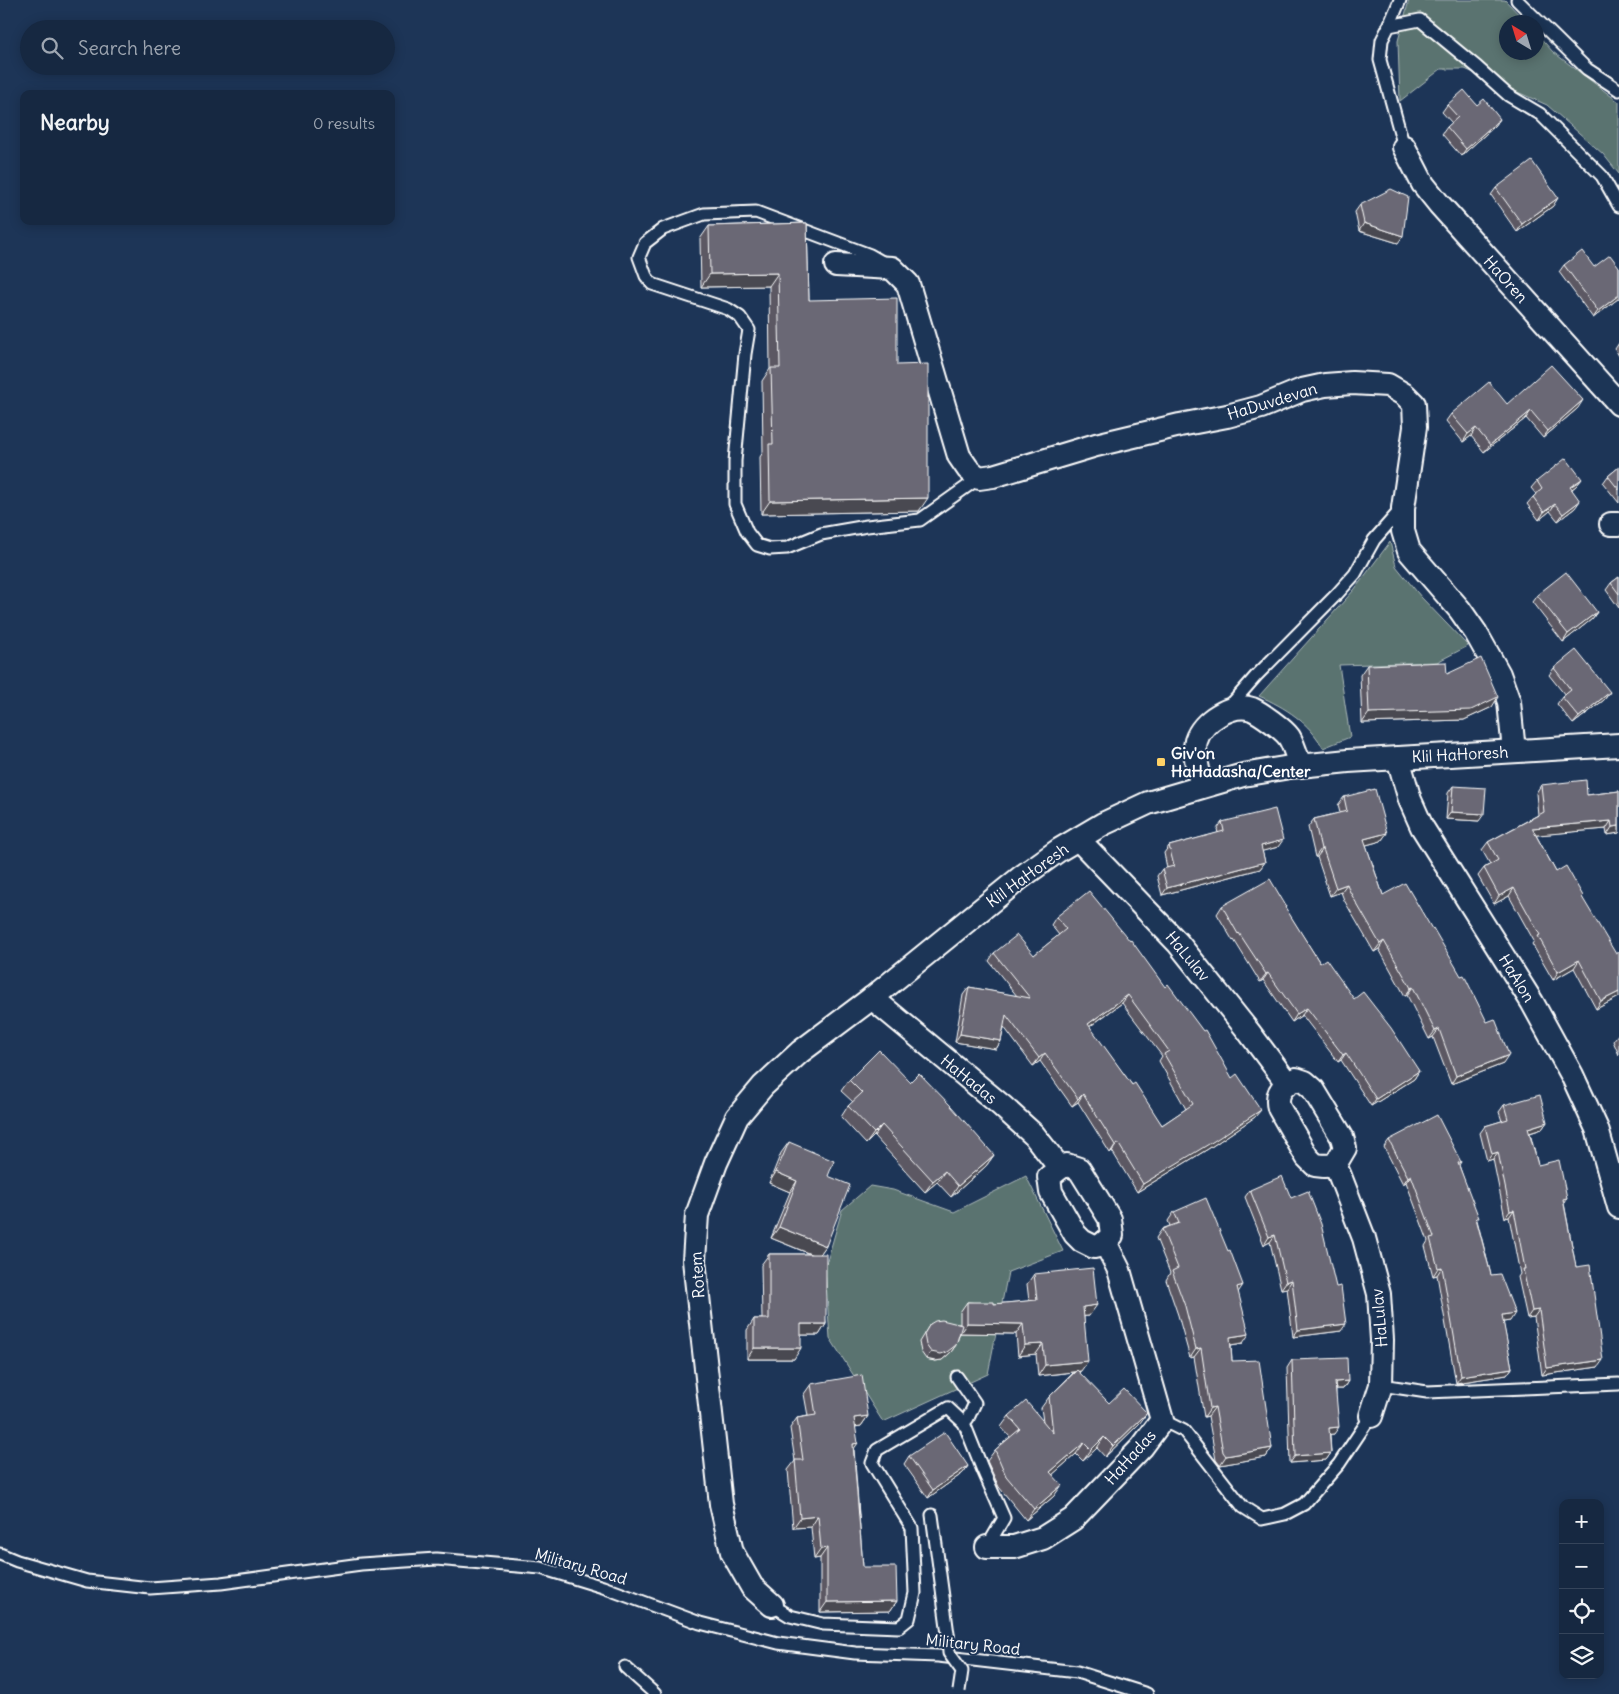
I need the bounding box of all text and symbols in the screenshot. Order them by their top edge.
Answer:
north arrow [1499,15,1544,60]
search box [20,20,395,75]
icon: search [38,34,66,62]
text: Search here [78,36,181,60]
text: Nearby [40,109,110,136]
text: 0 results [313,113,375,133]
street label: HaOren [1480,251,1532,307]
street label: HaDuvdevan [1225,378,1319,424]
street label: Klil HaHoresh [1411,741,1509,767]
place label: Giv'on HaHadasha/Center [1171,743,1311,781]
marker: Giv'on HaHadasha/Center [1155,756,1167,768]
street label: Klil HaHoresh [982,838,1072,912]
street label: HaLulav [1161,927,1215,985]
street label: HaAlon [1495,950,1539,1006]
street label: HaHadas [937,1050,1001,1108]
street label: Rotem [685,1251,709,1299]
street label: HaLulav [1366,1288,1392,1348]
street label: HaHadas [1100,1425,1160,1489]
map controls [1559,1499,1604,1679]
button: + [1559,1499,1604,1544]
street label: Military Road [533,1543,629,1589]
button: − [1559,1544,1604,1589]
button: locate [1559,1589,1604,1634]
street label: Military Road [925,1629,1021,1659]
button: layers [1559,1634,1604,1679]

